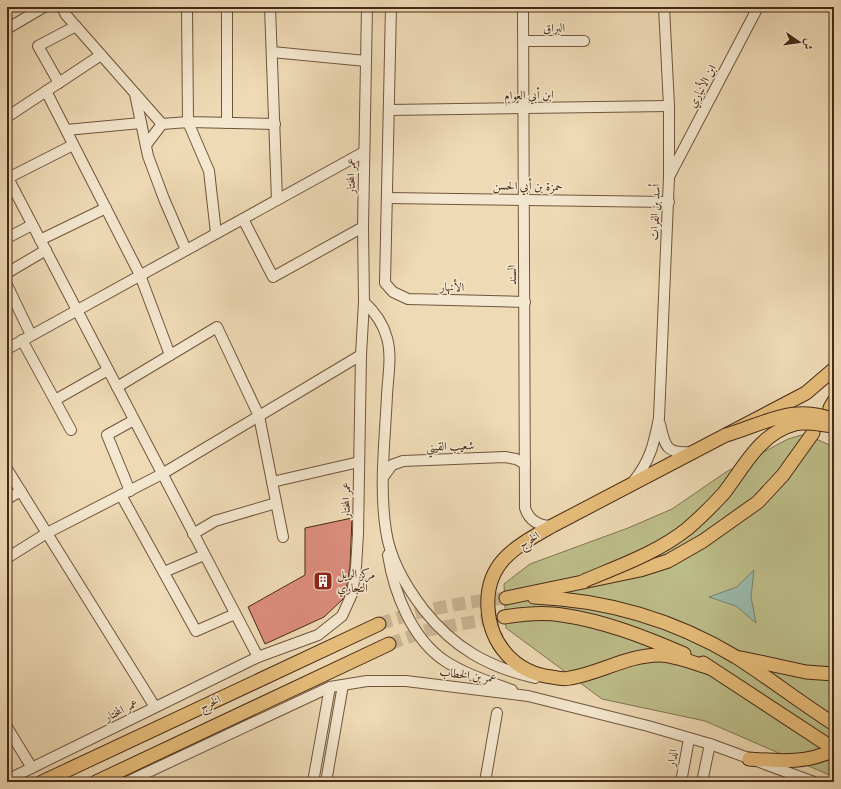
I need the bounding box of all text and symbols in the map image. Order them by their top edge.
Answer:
street label: البراق [543,21,565,36]
north arrow [779,22,819,62]
text: ش [800,37,816,51]
street label: ابن الأنباري [683,61,722,111]
street label: ابن أبي العوام [504,87,554,106]
street label: عمر المختار [344,158,359,195]
street label: حمزة بن أبي الحسن [493,177,563,197]
street label: أسد بن الفرات [646,183,664,241]
street label: السند [505,265,520,285]
street label: الأنهار [439,278,465,295]
street label: شعيب القيني [426,438,475,459]
street label: عمر المختار [339,482,354,519]
street label: الخرج [516,528,545,555]
place label: مركز الريل التجاري [337,567,375,598]
building icon: مركز الريل التجاري [312,570,334,592]
street label: عمر بن الخطاب [439,665,497,686]
street label: الخرج [197,692,225,718]
street label: عمر المختار [101,696,141,725]
street label: الدار [663,748,681,769]

